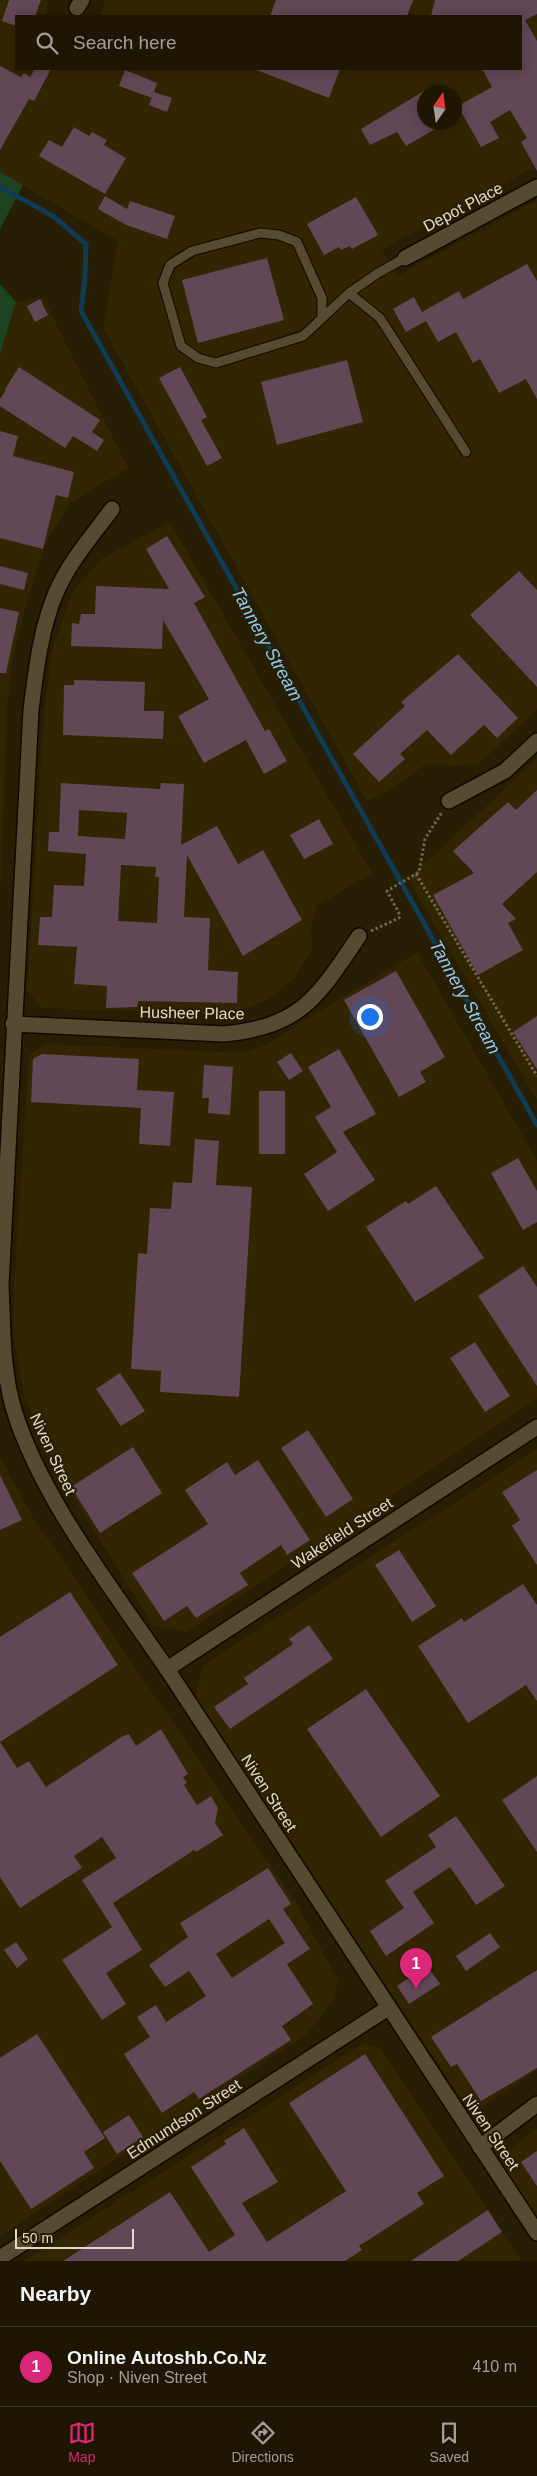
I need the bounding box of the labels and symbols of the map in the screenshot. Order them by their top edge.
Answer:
north arrow [417,85,462,130]
street label: Depot Place [421,179,506,235]
water label: Tannery Stream [227,583,307,705]
water label: Tannery Stream [425,936,505,1058]
street label: Husheer Place [139,1004,245,1022]
your location [357,1004,383,1030]
street label: Niven Street [27,1411,80,1498]
street label: Wakefield Street [288,1494,396,1572]
street label: Niven Street [238,1751,300,1835]
pin: 1 [400,1948,432,1989]
street label: Edmundson Street [124,2075,245,2162]
street label: Niven Street [459,2091,523,2174]
scale bar [15,2226,134,2249]

